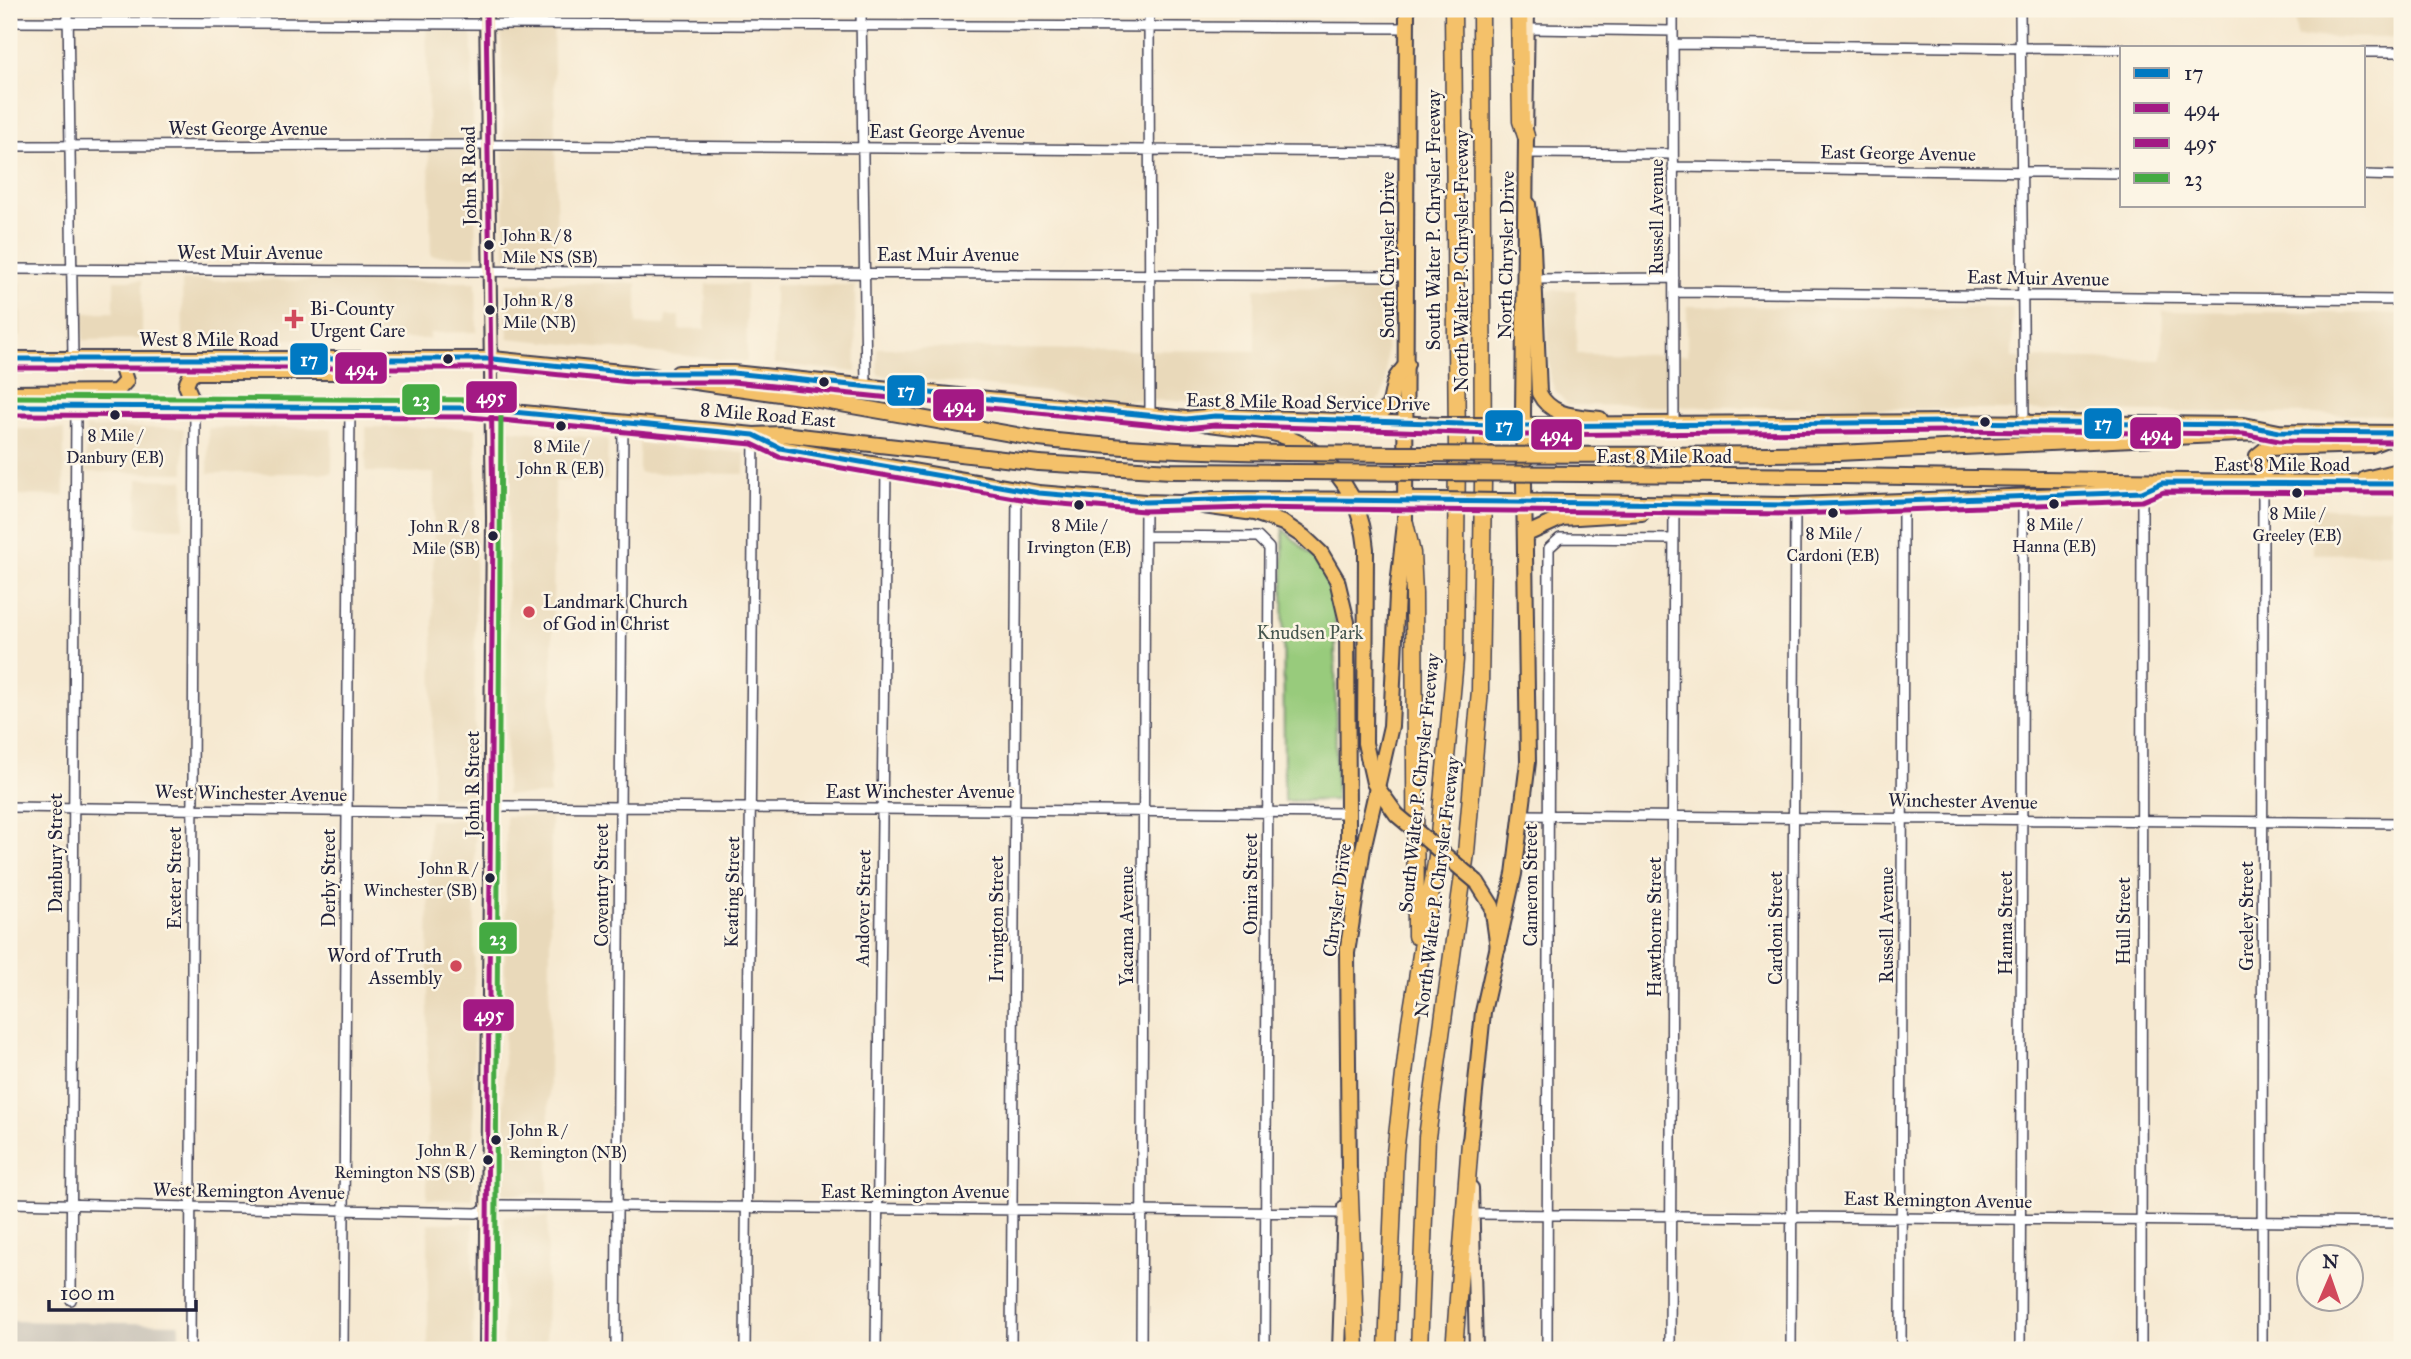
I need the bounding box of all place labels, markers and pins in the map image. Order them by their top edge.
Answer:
place label: John R / 8 Mile NS (SB) [500,225,598,268]
marker: John R / 8 Mile NS (SB) [482,238,496,252]
place label: John R / 8 Mile (NB) [501,290,576,333]
place label: Bi-County Urgent Care [310,297,405,343]
marker: John R / 8 Mile (NB) [483,303,497,317]
marker: Bi-County Urgent Care [284,309,304,329]
unlabelled marker [441,352,455,366]
unlabelled marker [817,375,831,389]
marker: 8 Mile / Danbury (EB) [108,408,122,422]
unlabelled marker [1978,415,1992,429]
marker: 8 Mile / John R (EB) [554,419,568,433]
place label: 8 Mile / Danbury (EB) [66,425,164,468]
place label: 8 Mile / John R (EB) [516,436,604,479]
marker: 8 Mile / Greeley (EB) [2290,486,2304,500]
marker: 8 Mile / Hanna (EB) [2047,497,2061,511]
marker: 8 Mile / Irvington (EB) [1072,498,1086,512]
place label: 8 Mile / Greeley (EB) [2253,503,2342,546]
marker: 8 Mile / Cardoni (EB) [1826,506,1840,520]
place label: 8 Mile / Hanna (EB) [2012,514,2096,557]
place label: 8 Mile / Irvington (EB) [1027,515,1131,558]
place label: John R / 8 Mile (SB) [408,516,480,559]
place label: 8 Mile / Cardoni (EB) [1787,523,1879,566]
marker: John R / 8 Mile (SB) [486,529,500,543]
place label: Landmark Church of God in Christ [543,590,688,635]
marker: Landmark Church of God in Christ [521,604,537,620]
place label: John R / Winchester (SB) [363,858,478,901]
marker: John R / Winchester (SB) [483,871,497,885]
place label: Word of Truth Assembly [327,944,443,989]
marker: Word of Truth Assembly [448,958,464,974]
place label: John R / Remington (NB) [507,1120,627,1163]
marker: John R / Remington (NB) [489,1133,503,1147]
place label: John R / Remington NS (SB) [334,1140,476,1183]
marker: John R / Remington NS (SB) [481,1153,495,1167]

